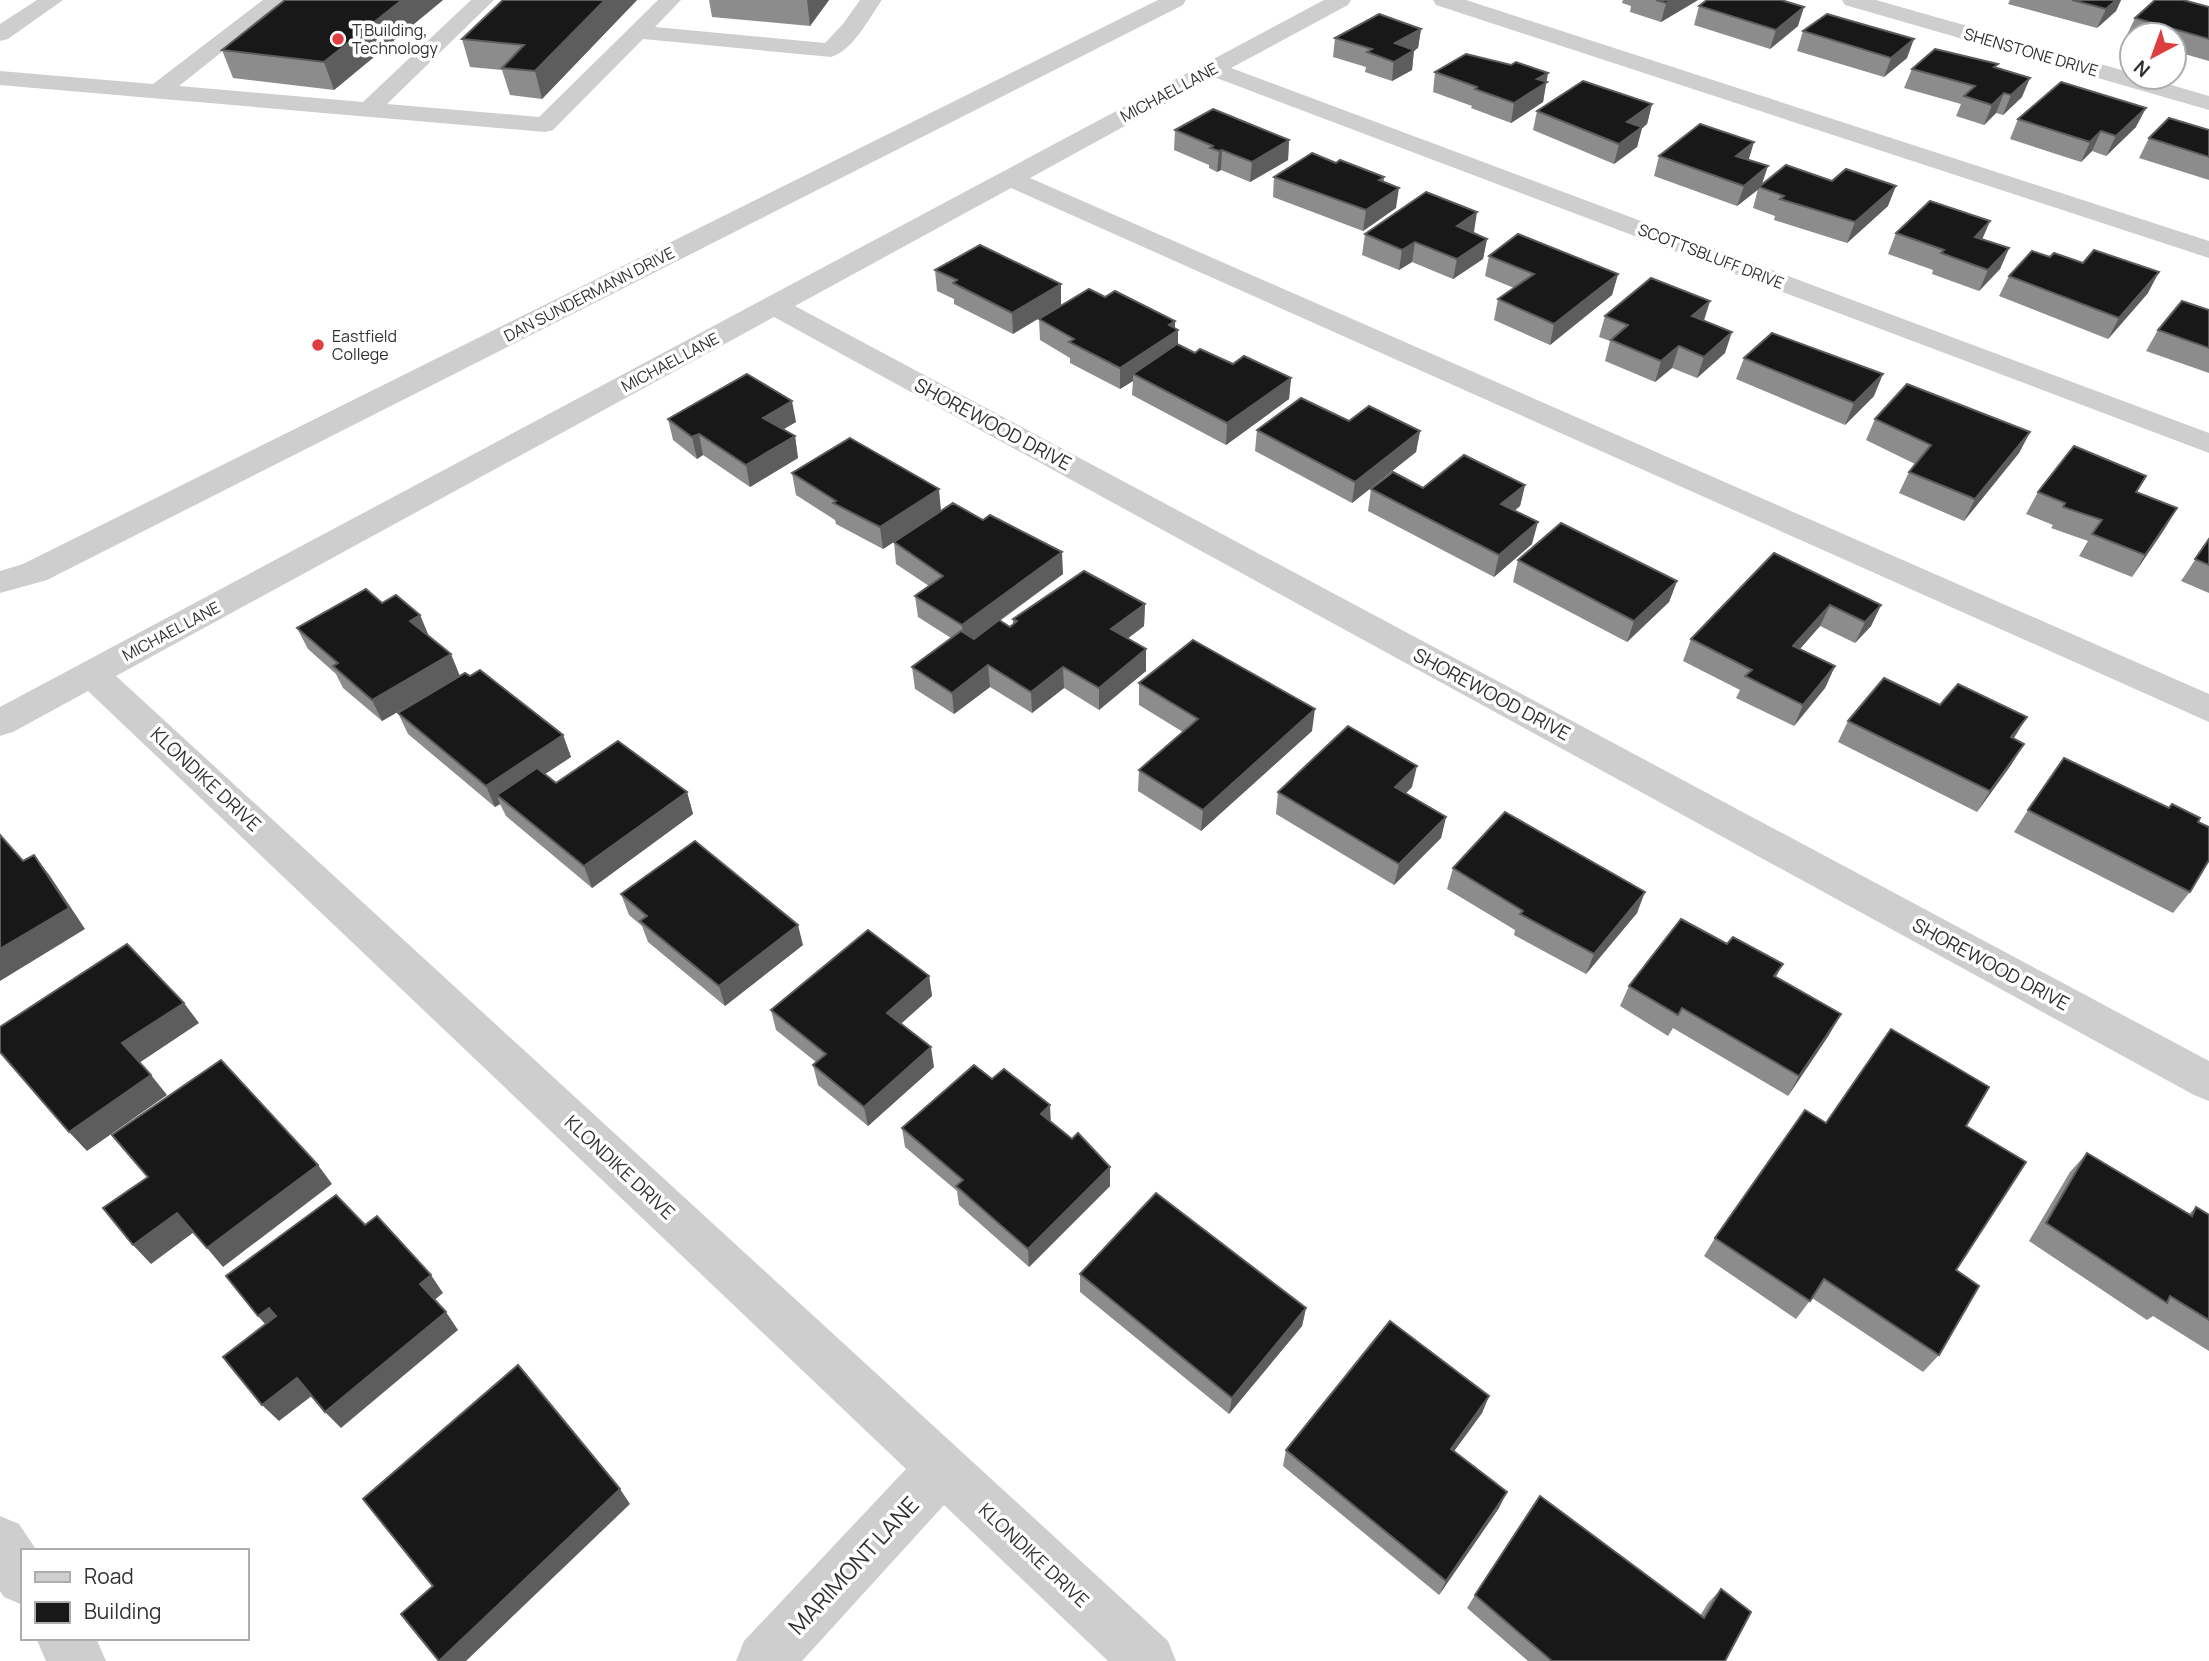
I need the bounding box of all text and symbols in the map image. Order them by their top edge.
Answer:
place label: T Building, Technology [352,19,439,59]
north arrow [2118,21,2188,91]
street label: SHENSTONE DRIVE [1961,22,2101,82]
marker: T Building, Technology [330,31,346,47]
text: N [2128,55,2156,83]
street label: MICHAEL LANE [1116,57,1222,127]
street label: SCOTTSBLUFF DRIVE [1635,218,1787,294]
street label: DAN SUNDERMANN DRIVE [500,241,678,347]
place label: Eastfield College [332,325,397,365]
street label: MICHAEL LANE [617,327,723,397]
marker: Eastfield College [310,337,326,353]
street label: SHOREWOOD DRIVE [910,372,1076,476]
street label: MICHAEL LANE [118,596,224,666]
street label: SHOREWOOD DRIVE [1409,642,1575,746]
street label: KLONDIKE DRIVE [145,721,267,837]
street label: SHOREWOOD DRIVE [1908,912,2074,1016]
street label: KLONDIKE DRIVE [559,1109,681,1225]
street label: MARIMONT LANE [780,1489,926,1641]
street label: KLONDIKE DRIVE [973,1497,1095,1613]
legend [21,1549,248,1640]
text: Road [84,1562,134,1590]
text: Building [84,1597,161,1625]

